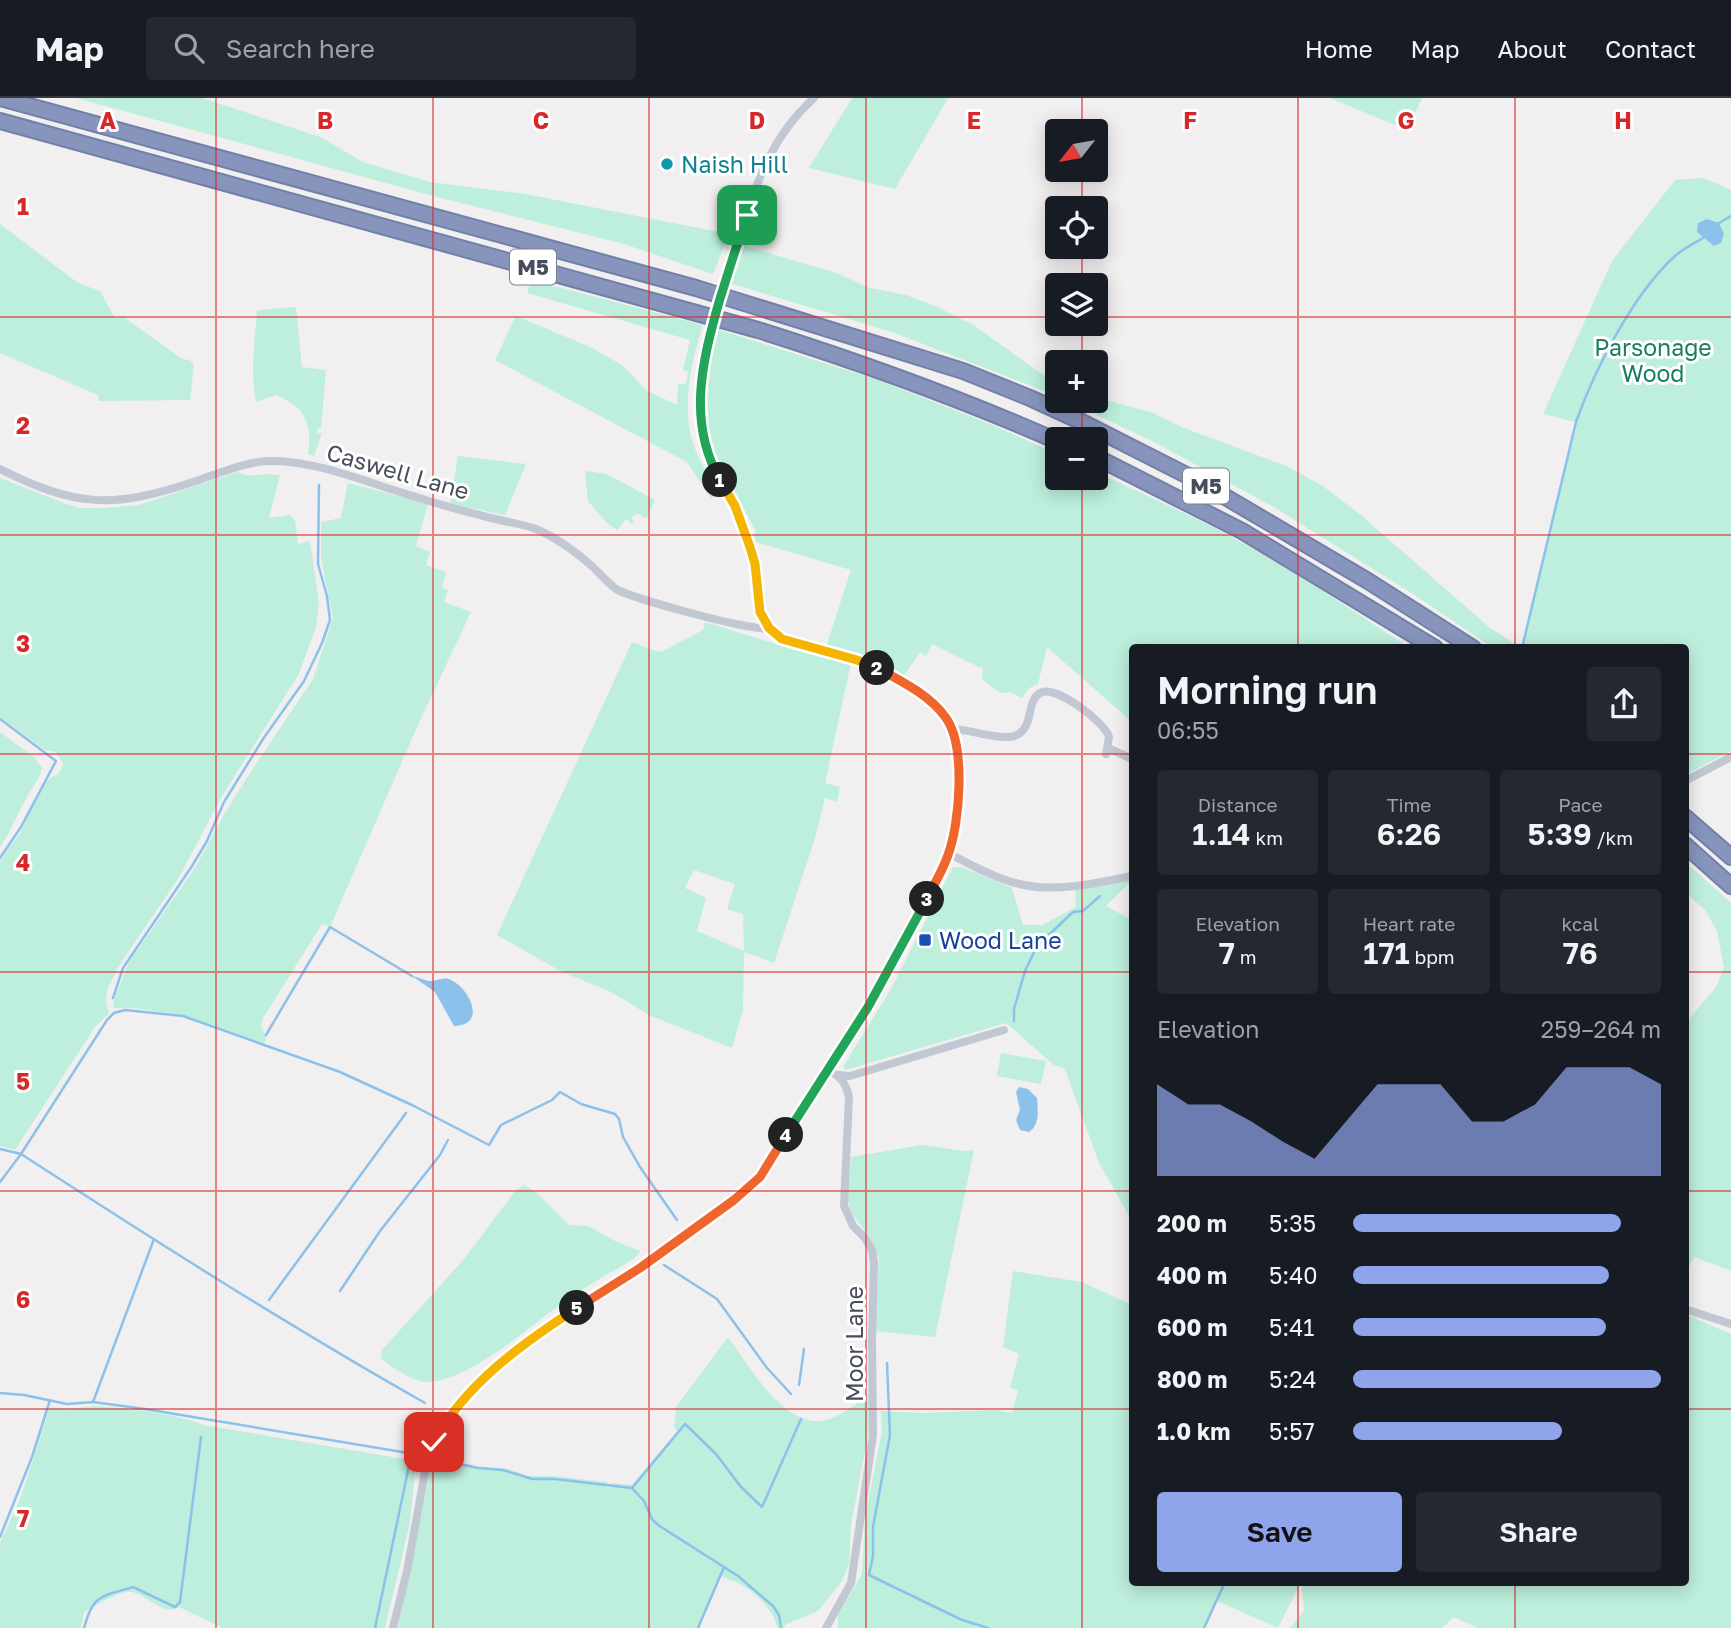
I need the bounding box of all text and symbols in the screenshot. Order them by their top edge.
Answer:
search box [146,17,636,80]
text: Map [35,29,104,68]
icon: search [170,29,208,67]
text: Search here [226,33,375,64]
text: Home [1305,34,1373,63]
text: Map [1411,34,1460,63]
text: About [1498,34,1567,63]
text: Contact [1605,34,1696,63]
text: A [100,106,117,134]
text: B [317,106,333,134]
text: C [533,106,549,134]
text: D [749,106,765,134]
text: E [967,106,981,134]
text: F [1183,106,1197,134]
text: G [1398,106,1414,134]
text: H [1614,106,1632,134]
north arrow [1045,119,1108,182]
map controls [1045,119,1108,490]
place label: Naish Hill [681,150,788,178]
marker: Naish Hill [659,156,675,172]
pin [717,185,777,245]
text: 1 [17,192,29,220]
icon: arrive [728,196,766,234]
button: locate [1045,196,1108,259]
road number: M5 [510,250,556,284]
button: layers [1045,273,1108,336]
park label: Parsonage Wood [1594,333,1712,387]
button: + [1045,350,1108,413]
text: 2 [16,411,30,439]
button: − [1045,427,1108,490]
street label: Caswell Lane [324,437,472,505]
pin: 1 [702,462,738,498]
text: 1 [715,468,724,491]
road number: M5 [1183,468,1229,504]
text: 3 [16,629,30,657]
pin: 2 [860,650,894,686]
text: 2 [871,656,882,679]
text: Morning run [1157,667,1378,712]
button: share [1587,667,1661,741]
text: 06:55 [1157,716,1219,744]
text: Distance [1198,793,1278,816]
text: Time [1387,793,1431,816]
text: Pace [1558,793,1603,816]
text: 1.14 [1192,816,1251,852]
text: 6:26 [1377,816,1441,852]
text: 5:39 [1528,816,1592,852]
text: km [1251,826,1283,849]
text: /km [1592,826,1633,849]
text: 4 [16,848,30,876]
pin: 3 [909,882,944,916]
text: 3 [921,887,932,910]
text: Elevation [1195,912,1280,935]
text: Heart rate [1363,912,1455,935]
text: kcal [1562,912,1599,935]
place label: Wood Lane [939,926,1061,954]
marker: Wood Lane [917,932,933,948]
text: 7 [1219,935,1235,971]
text: 171 [1363,935,1410,971]
text: 76 [1563,935,1598,971]
text: m [1235,945,1257,968]
text: bpm [1410,945,1455,968]
text: Elevation [1157,1015,1259,1043]
text: 259–264 m [1541,1015,1661,1043]
text: 5 [16,1067,30,1095]
pin: 4 [768,1118,804,1152]
text: 4 [780,1123,791,1146]
text: 200 m [1157,1209,1227,1237]
text: 5:35 [1269,1209,1316,1237]
text: 400 m [1157,1261,1227,1289]
text: 5:40 [1269,1261,1318,1289]
text: 6 [16,1285,30,1313]
street label: Moor Lane [840,1286,868,1402]
pin: 5 [560,1290,594,1326]
text: 5 [571,1296,582,1319]
text: 600 m [1157,1313,1227,1341]
text: 5:41 [1269,1313,1314,1341]
text: 800 m [1157,1365,1228,1393]
text: 5:24 [1269,1365,1317,1393]
pin [404,1412,464,1472]
text: 1.0 km [1157,1417,1230,1445]
text: 5:57 [1269,1417,1315,1445]
icon: check [415,1423,453,1461]
button: Save [1157,1492,1402,1572]
button: Share [1416,1492,1661,1572]
text: 7 [17,1504,29,1532]

